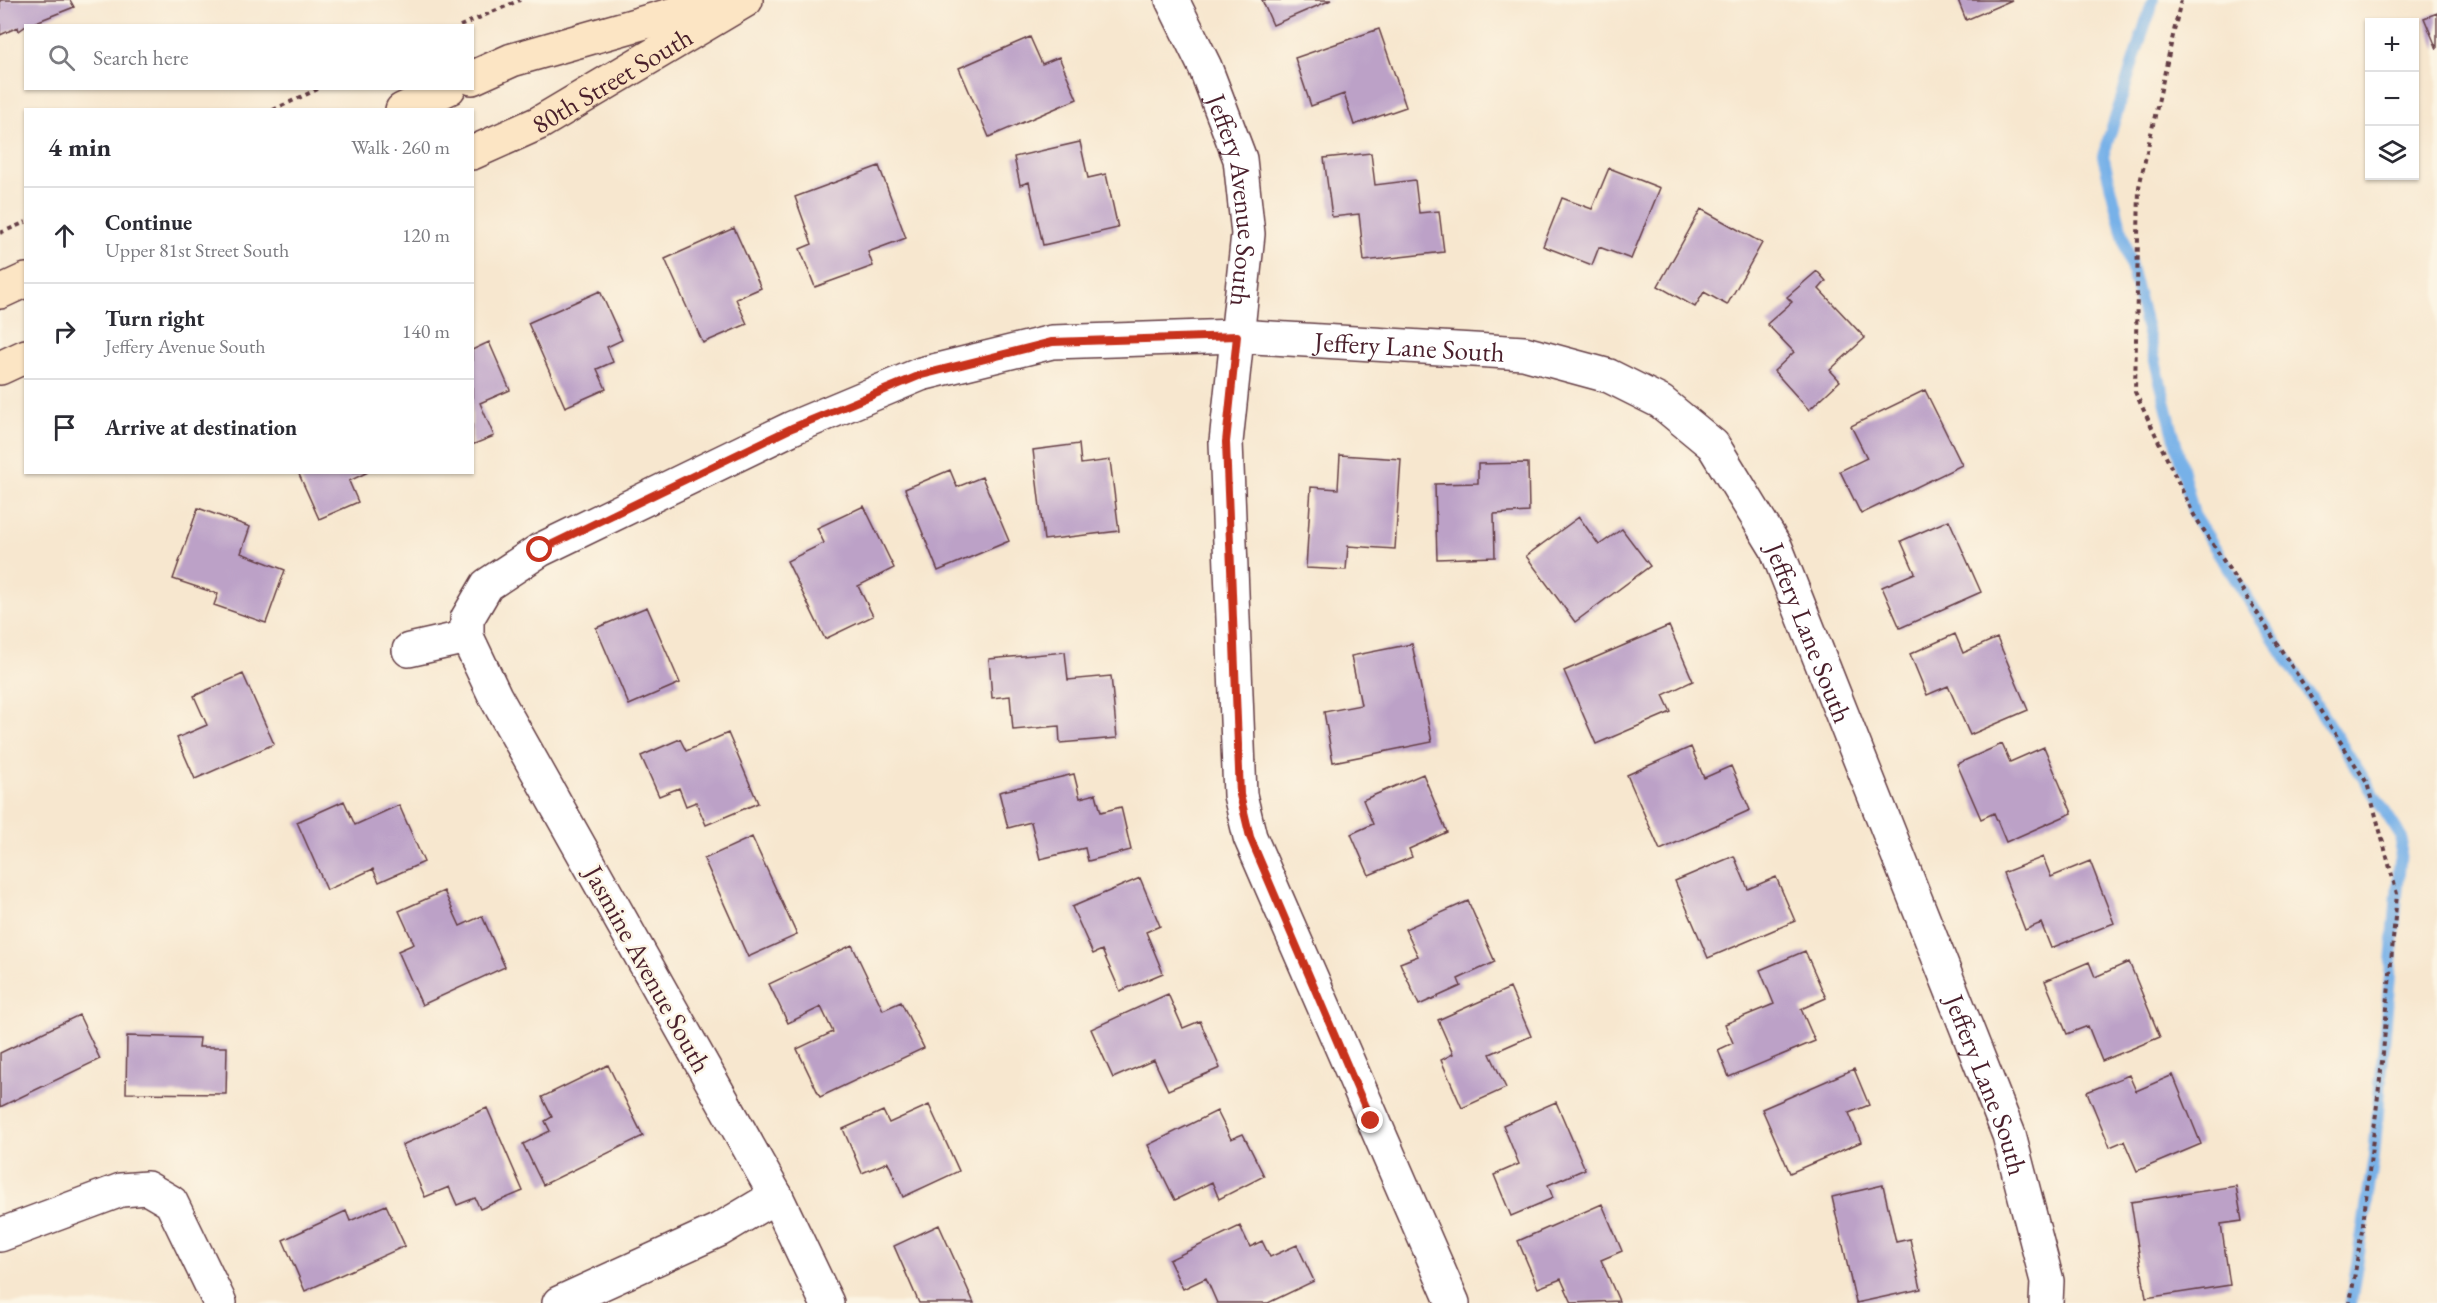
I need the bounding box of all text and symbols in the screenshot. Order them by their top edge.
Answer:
street label: 80th Street South [525,18,699,141]
map controls [2365,18,2419,180]
button: + [2365,18,2419,72]
search box [24,24,474,90]
icon: search [45,41,78,74]
text: Search here [93,43,188,72]
button: − [2365,72,2419,126]
street label: Jeffery Avenue South [1199,87,1266,308]
button: layers [2365,126,2419,180]
text: 4 min [48,130,111,164]
text: Walk · 260 m [351,134,450,160]
text: Continue [105,208,192,237]
icon: ahead [48,219,81,252]
text: 120 m [402,222,450,248]
text: Upper 81st Street South [105,237,289,263]
text: Turn right [105,304,204,333]
icon: right [48,315,81,348]
text: 140 m [402,318,450,344]
street label: Jeffery Lane South [1311,323,1506,369]
text: Jeffery Avenue South [105,333,266,359]
icon: arrive [48,411,81,444]
text: Arrive at destination [105,413,297,442]
route start [526,536,552,562]
street label: Jeffery Lane South [1757,536,1861,728]
street label: Jasmine Avenue South [576,857,720,1079]
street label: Jeffery Lane South [1937,987,2036,1179]
route end [1357,1107,1383,1133]

